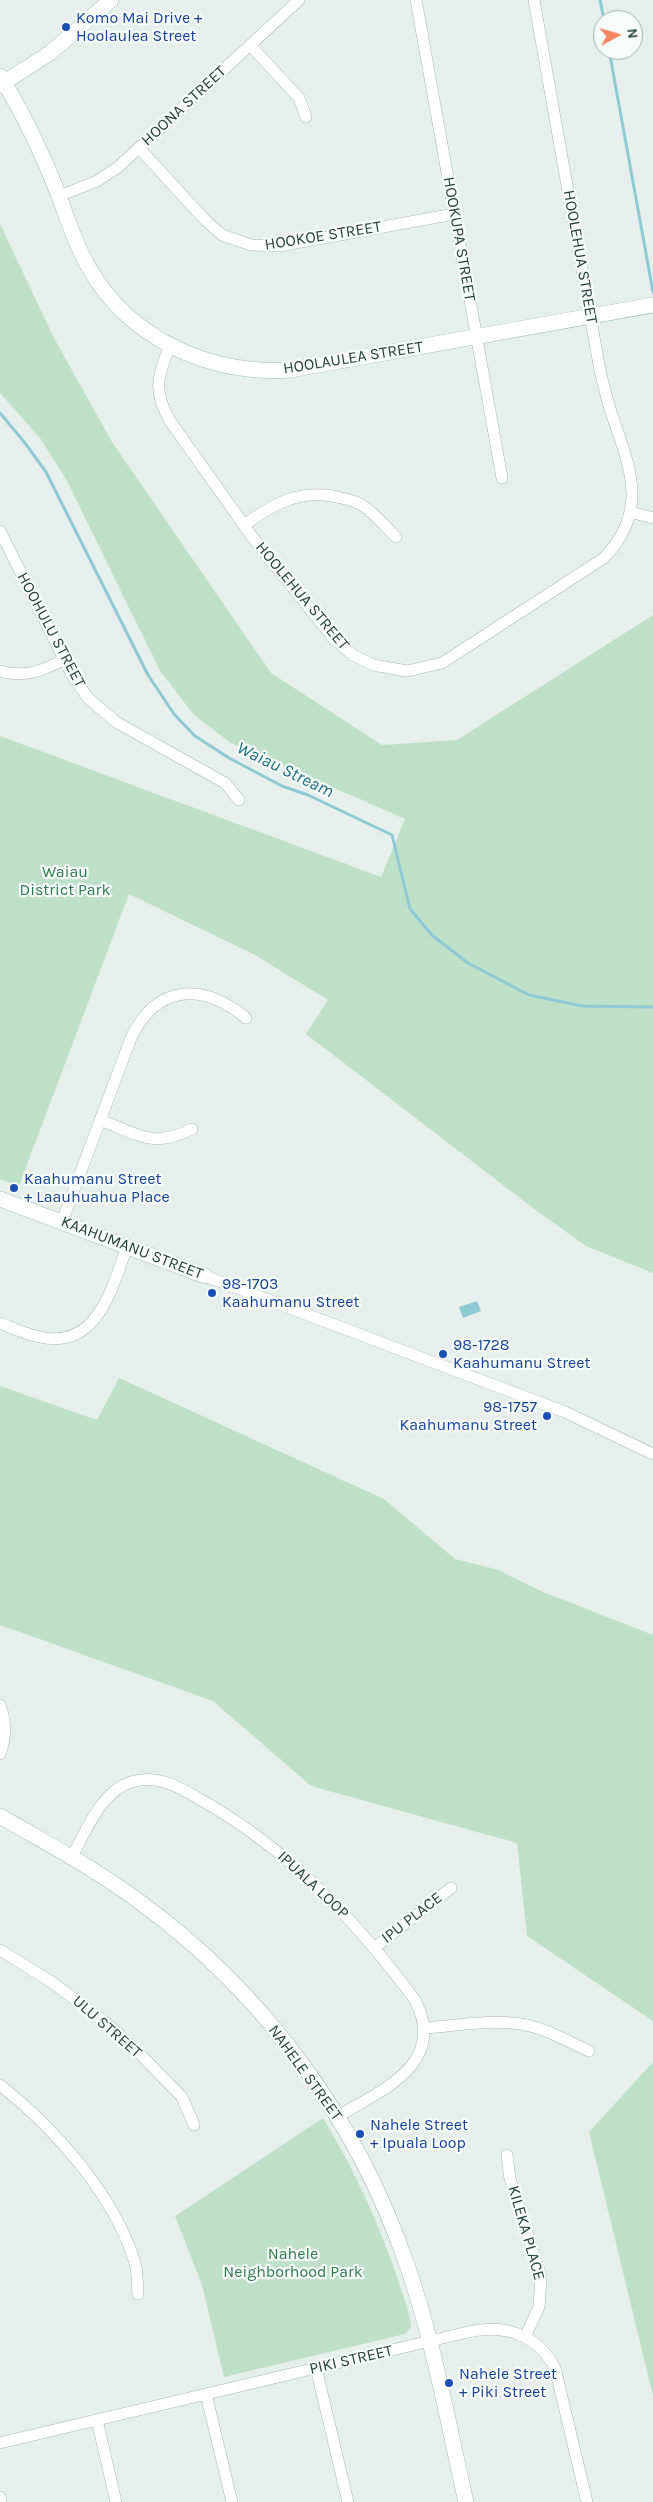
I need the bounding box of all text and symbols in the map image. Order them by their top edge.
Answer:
place label: Komo Mai Drive + Hoolaulea Street [76,8,202,46]
north arrow [593,10,643,60]
marker: Komo Mai Drive + Hoolaulea Street [60,21,72,33]
text: N [623,28,641,39]
street label: HOONA STREET [138,62,230,150]
street label: HOOKUPA STREET [439,175,479,303]
street label: HOOLEHUA STREET [559,189,601,325]
street label: HOOKOE STREET [263,217,383,255]
street label: HOOLAULEA STREET [282,337,424,379]
street label: HOOLEHUA STREET [251,538,353,654]
street label: HOOHULU STREET [13,569,89,691]
water label: Waiau Stream [233,737,337,803]
park label: Waiau District Park [20,862,110,900]
place label: Kaahumanu Street + Laauhuahua Place [24,1169,170,1207]
marker: Kaahumanu Street + Laauhuahua Place [8,1182,20,1194]
street label: KAAHUMANU STREET [58,1212,206,1284]
place label: 98-1703 Kaahumanu Street [222,1274,360,1312]
marker: 98-1703 Kaahumanu Street [206,1287,218,1299]
place label: 98-1728 Kaahumanu Street [453,1335,591,1373]
marker: 98-1728 Kaahumanu Street [437,1348,449,1360]
place label: 98-1757 Kaahumanu Street [399,1397,537,1435]
marker: 98-1757 Kaahumanu Street [541,1410,553,1422]
street label: IPUALA LOOP [273,1847,353,1923]
street label: IPU PLACE [378,1888,446,1948]
street label: ULU STREET [68,1992,146,2062]
street label: NAHELE STREET [264,2021,346,2125]
place label: Nahele Street + Ipuala Loop [370,2115,468,2153]
marker: Nahele Street + Ipuala Loop [354,2128,366,2140]
street label: KILEKA PLACE [503,2183,549,2283]
park label: Nahele Neighborhood Park [223,2244,363,2282]
street label: PIKI STREET [308,2341,394,2379]
place label: Nahele Street + Piki Street [459,2364,557,2402]
marker: Nahele Street + Piki Street [443,2377,455,2389]

